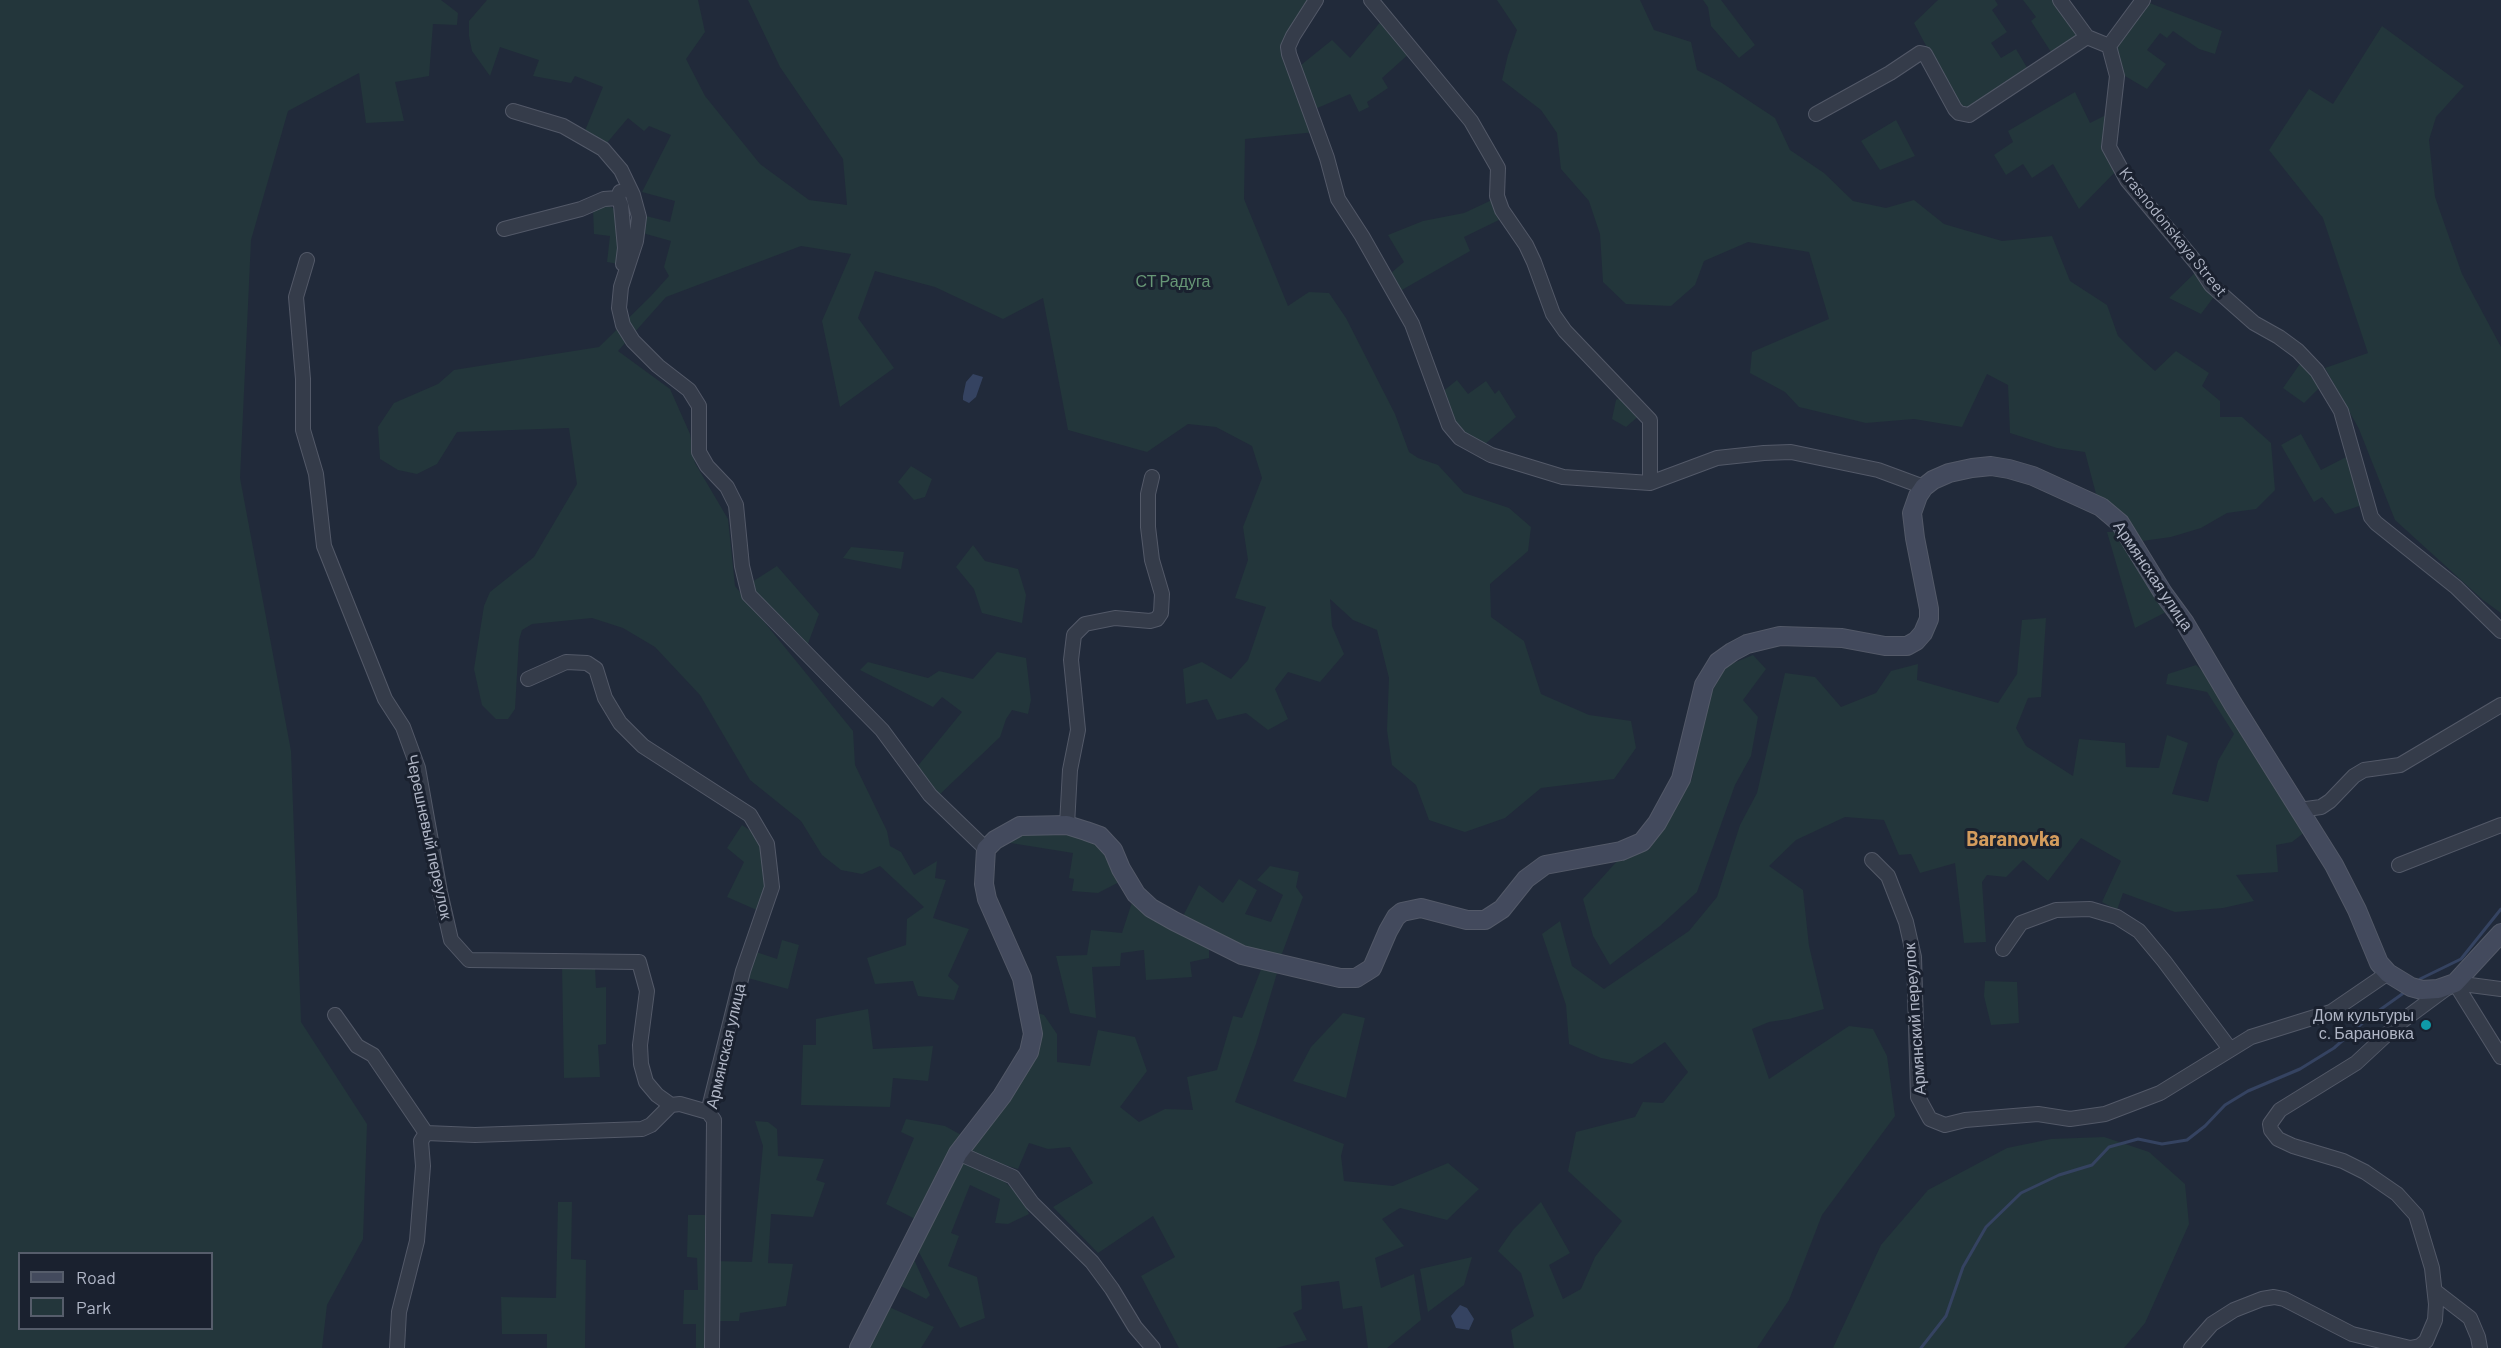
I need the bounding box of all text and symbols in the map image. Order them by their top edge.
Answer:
street label: Krasnodonskaya Street [2115,164,2231,300]
park label: СТ Радуга [1136,272,1210,292]
street label: Армянская улица [2109,518,2197,634]
street label: Черешневый переулок [402,753,456,921]
district label: Baranovka [1966,827,2060,851]
street label: Армянский переулок [1900,942,1930,1096]
street label: Армянская улица [702,981,750,1111]
place label: Дом культуры с. Барановка [2313,1006,2414,1044]
marker: Дом культуры с. Барановка [2419,1018,2433,1032]
legend [18,1252,213,1330]
text: Road [76,1266,116,1288]
text: Park [76,1296,111,1318]

